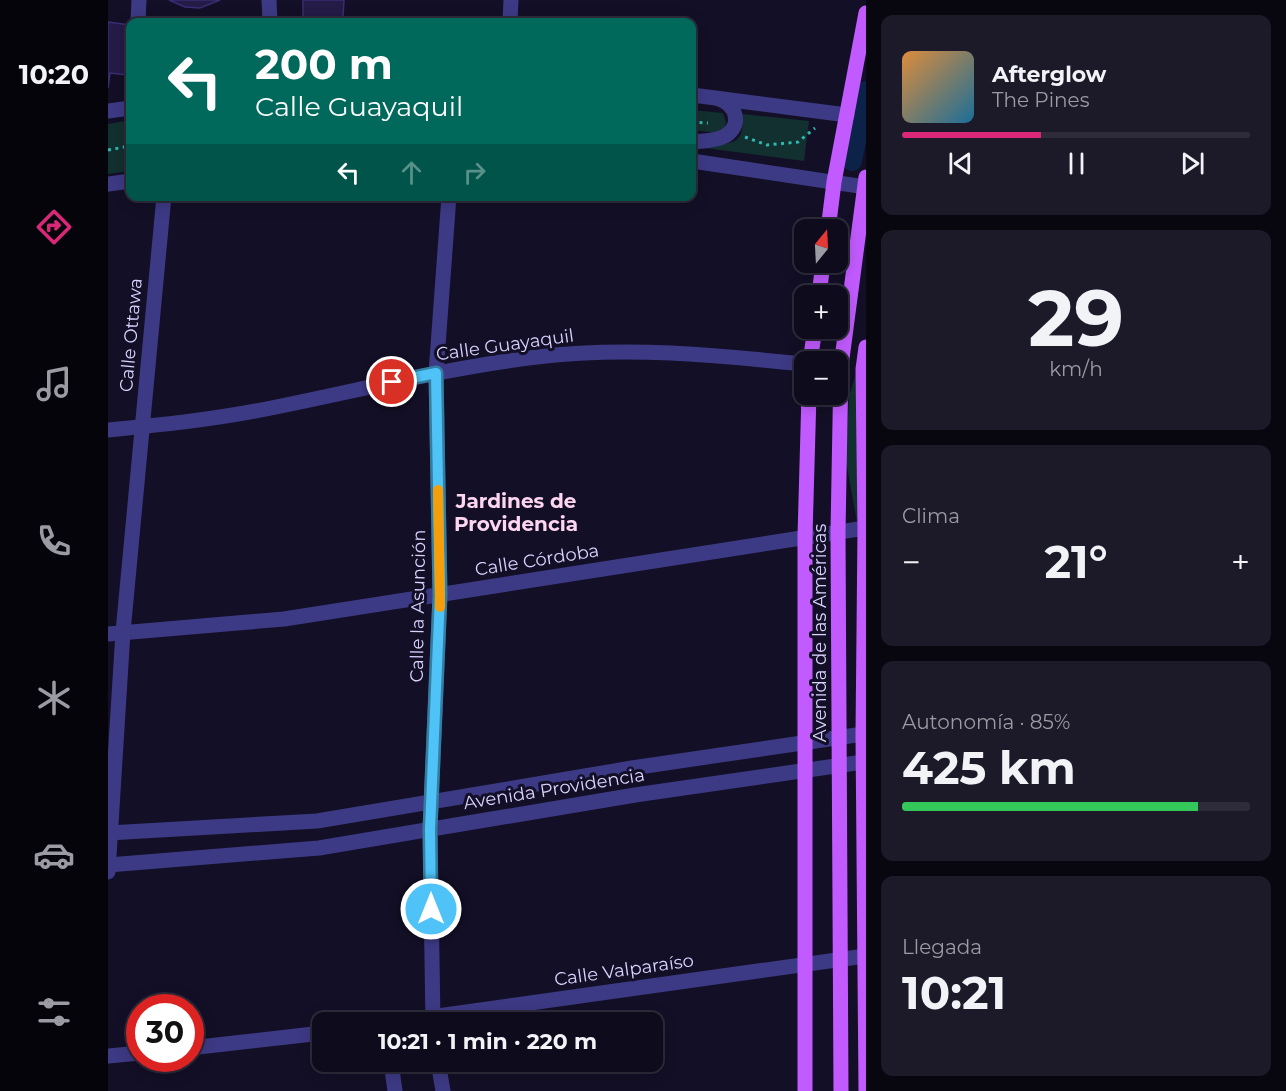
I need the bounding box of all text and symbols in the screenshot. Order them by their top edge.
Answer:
text: 200 m [255,38,393,90]
icon: left [156,42,234,120]
text: 10:20 [19,58,89,91]
text: Afterglow [992,61,1106,88]
text: The Pines [992,88,1089,112]
text: Calle Guayaquil [255,90,463,123]
icon: previous [944,147,977,180]
icon: pause [1060,147,1093,180]
icon: next [1176,147,1209,180]
icon: left [332,156,365,189]
icon: ahead [395,156,428,189]
icon: right [458,156,491,189]
icon: directions [33,206,75,248]
north arrow [794,219,848,273]
map controls [794,219,848,405]
text: 29 [1028,270,1124,366]
street label: Calle Ottawa [115,277,147,393]
button: + [794,285,848,339]
street label: Calle Guayaquil [435,324,575,366]
button: − [794,351,848,405]
pin [366,356,417,407]
text: km/h [1049,357,1103,381]
icon: music [33,363,75,405]
icon: arrive [375,365,408,398]
district label: Jardines de Providencia [454,489,578,536]
text: Clima [902,504,960,528]
icon: phone [33,520,75,562]
street label: Avenida de las Américas [809,524,831,742]
street label: Calle la Asunción [406,529,430,683]
text: 21° [1044,534,1108,589]
street label: Calle Córdoba [473,539,601,581]
text: − [902,542,921,582]
text: + [1231,542,1250,582]
icon: climate [33,677,75,719]
text: Autonomía · 85% [902,710,1070,734]
text: 425 km [902,740,1076,795]
street label: Avenida Providencia [462,764,646,814]
icon: car [33,834,75,876]
position arrow [399,877,463,941]
text: Llegada [902,935,982,959]
street label: Calle Valparaíso [553,949,695,991]
text: 10:21 [902,965,1006,1020]
icon: filters [33,991,75,1033]
speed limit sign: 30 [126,994,204,1072]
text: 10:21 · 1 min · 220 m [378,1028,597,1055]

